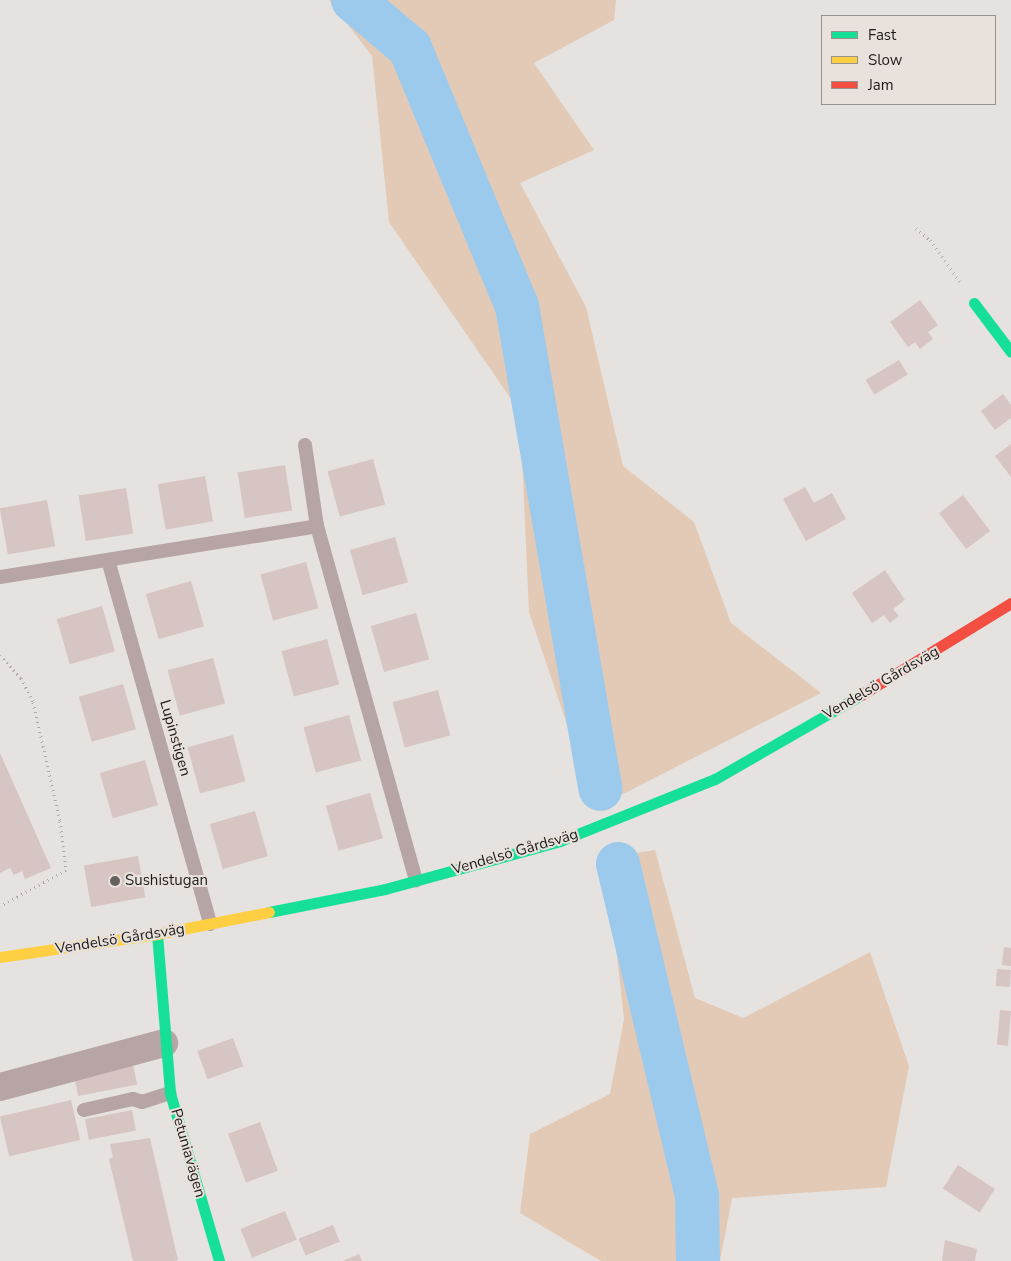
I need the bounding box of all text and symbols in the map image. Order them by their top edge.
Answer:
legend [821,15,996,105]
text: Fast [868,25,896,45]
text: Slow [868,50,902,70]
text: Jam [868,75,894,95]
street label: Vendelsö Gårdsväg [820,643,942,723]
street label: Lupinstigen [156,698,194,778]
street label: Vendelsö Gårdsväg [450,825,580,879]
place label: Sushistugan [125,872,208,890]
marker: Sushistugan [109,875,121,887]
street label: Vendelsö Gårdsväg [54,920,186,958]
street label: Petuniavägen [167,1107,209,1199]

